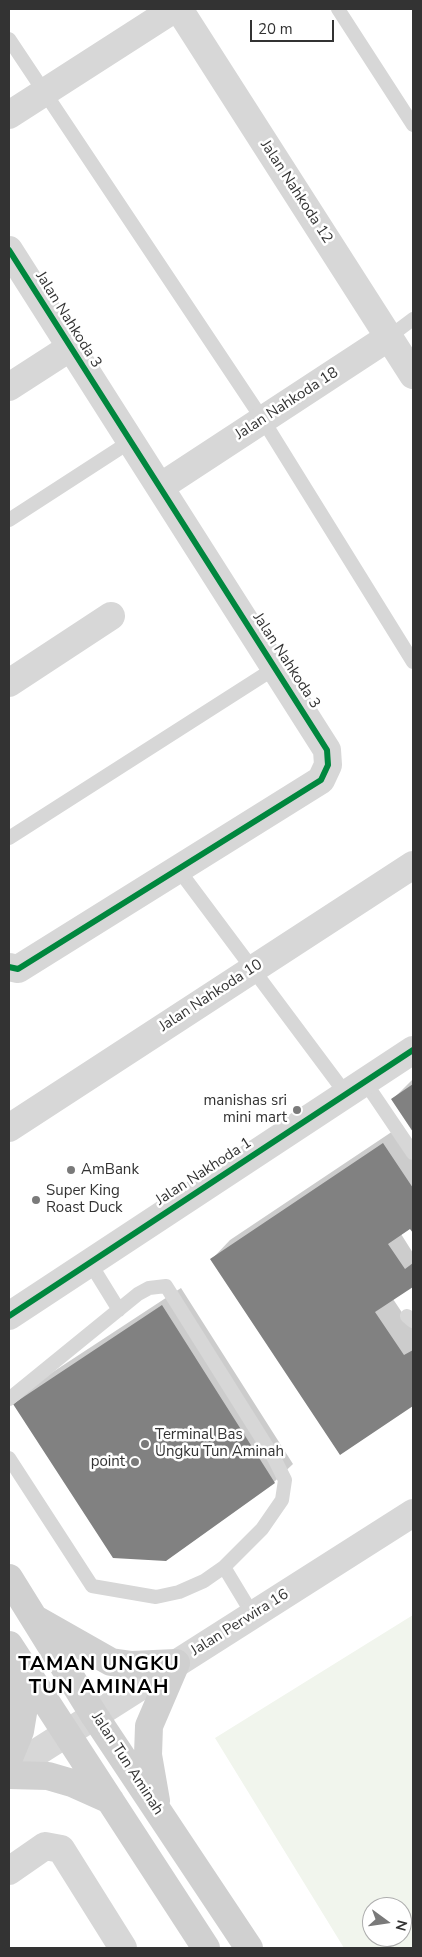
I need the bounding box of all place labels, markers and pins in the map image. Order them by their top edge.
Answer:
place label: manishas sri mini mart [203,1092,287,1127]
marker: manishas sri mini mart [291,1104,303,1116]
place label: AmBank [81,1161,139,1179]
marker: AmBank [65,1164,77,1176]
place label: Super King Roast Duck [46,1182,122,1217]
marker: Super King Roast Duck [30,1194,42,1206]
place label: Terminal Bas Ungku Tun Aminah [155,1426,284,1461]
marker: Terminal Bas Ungku Tun Aminah [139,1438,151,1450]
place label: point [91,1453,125,1471]
marker: point [129,1456,141,1468]

